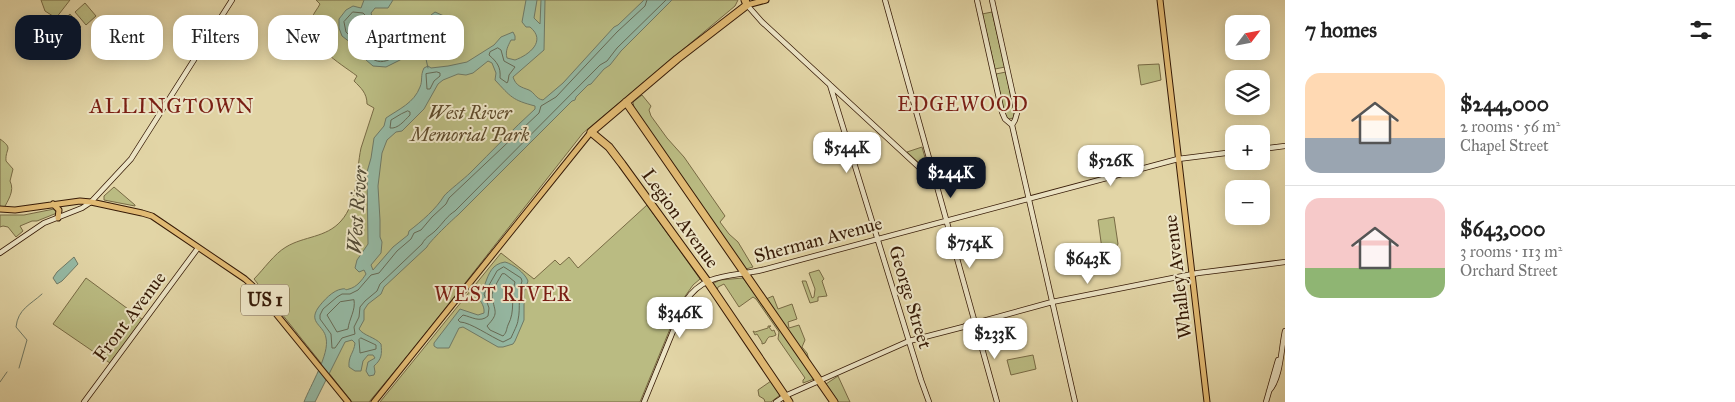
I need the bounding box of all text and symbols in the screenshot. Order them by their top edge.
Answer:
chip: Buy [15,15,81,60]
chip: Rent [91,15,163,60]
chip: Filters [173,15,258,60]
chip: New [268,15,338,60]
chip: Apartment [348,15,464,60]
north arrow [1225,15,1270,60]
map controls [1225,15,1270,225]
icon: filters [1687,16,1715,44]
text: 7 homes [1305,17,1377,43]
button: layers [1225,70,1270,115]
text: $244,000 [1460,91,1549,117]
district label: EDGEWOOD [897,92,1029,116]
district label: ALLINGTOWN [89,93,254,119]
icon: home [1345,93,1405,153]
park label: West River Memorial Park [409,101,530,146]
text: 2 rooms · 56 m² [1460,117,1560,136]
button: + [1225,125,1270,170]
pin: $544K [812,132,882,174]
text: Chapel Street [1460,136,1549,155]
text: $544K [824,138,870,157]
pin: $526K [1076,144,1146,187]
text: $526K [1089,151,1133,170]
pin: $244K [916,156,986,199]
text: $244K [928,163,974,182]
water label: West River [342,164,372,255]
street label: Legion Avenue [636,164,724,273]
button: − [1225,180,1270,225]
street label: Sherman Avenue [751,211,885,268]
street label: Whalley Avenue [1158,214,1197,340]
text: $643,000 [1460,216,1546,242]
icon: home [1345,218,1405,278]
pin: $754K [935,226,1005,269]
text: $754K [947,233,993,252]
pin: $643K [1053,242,1123,285]
text: 3 rooms · 113 m² [1460,242,1562,261]
street label: George Street [883,243,937,352]
text: $643K [1066,249,1110,268]
text: Orchard Street [1460,261,1558,280]
street label: Front Avenue [88,267,171,366]
district label: WEST RIVER [434,282,572,306]
road number: US 1 [241,284,289,316]
pin: $346K [645,296,715,339]
text: $346K [658,303,702,322]
pin: $233K [960,318,1030,360]
text: $233K [974,324,1016,343]

